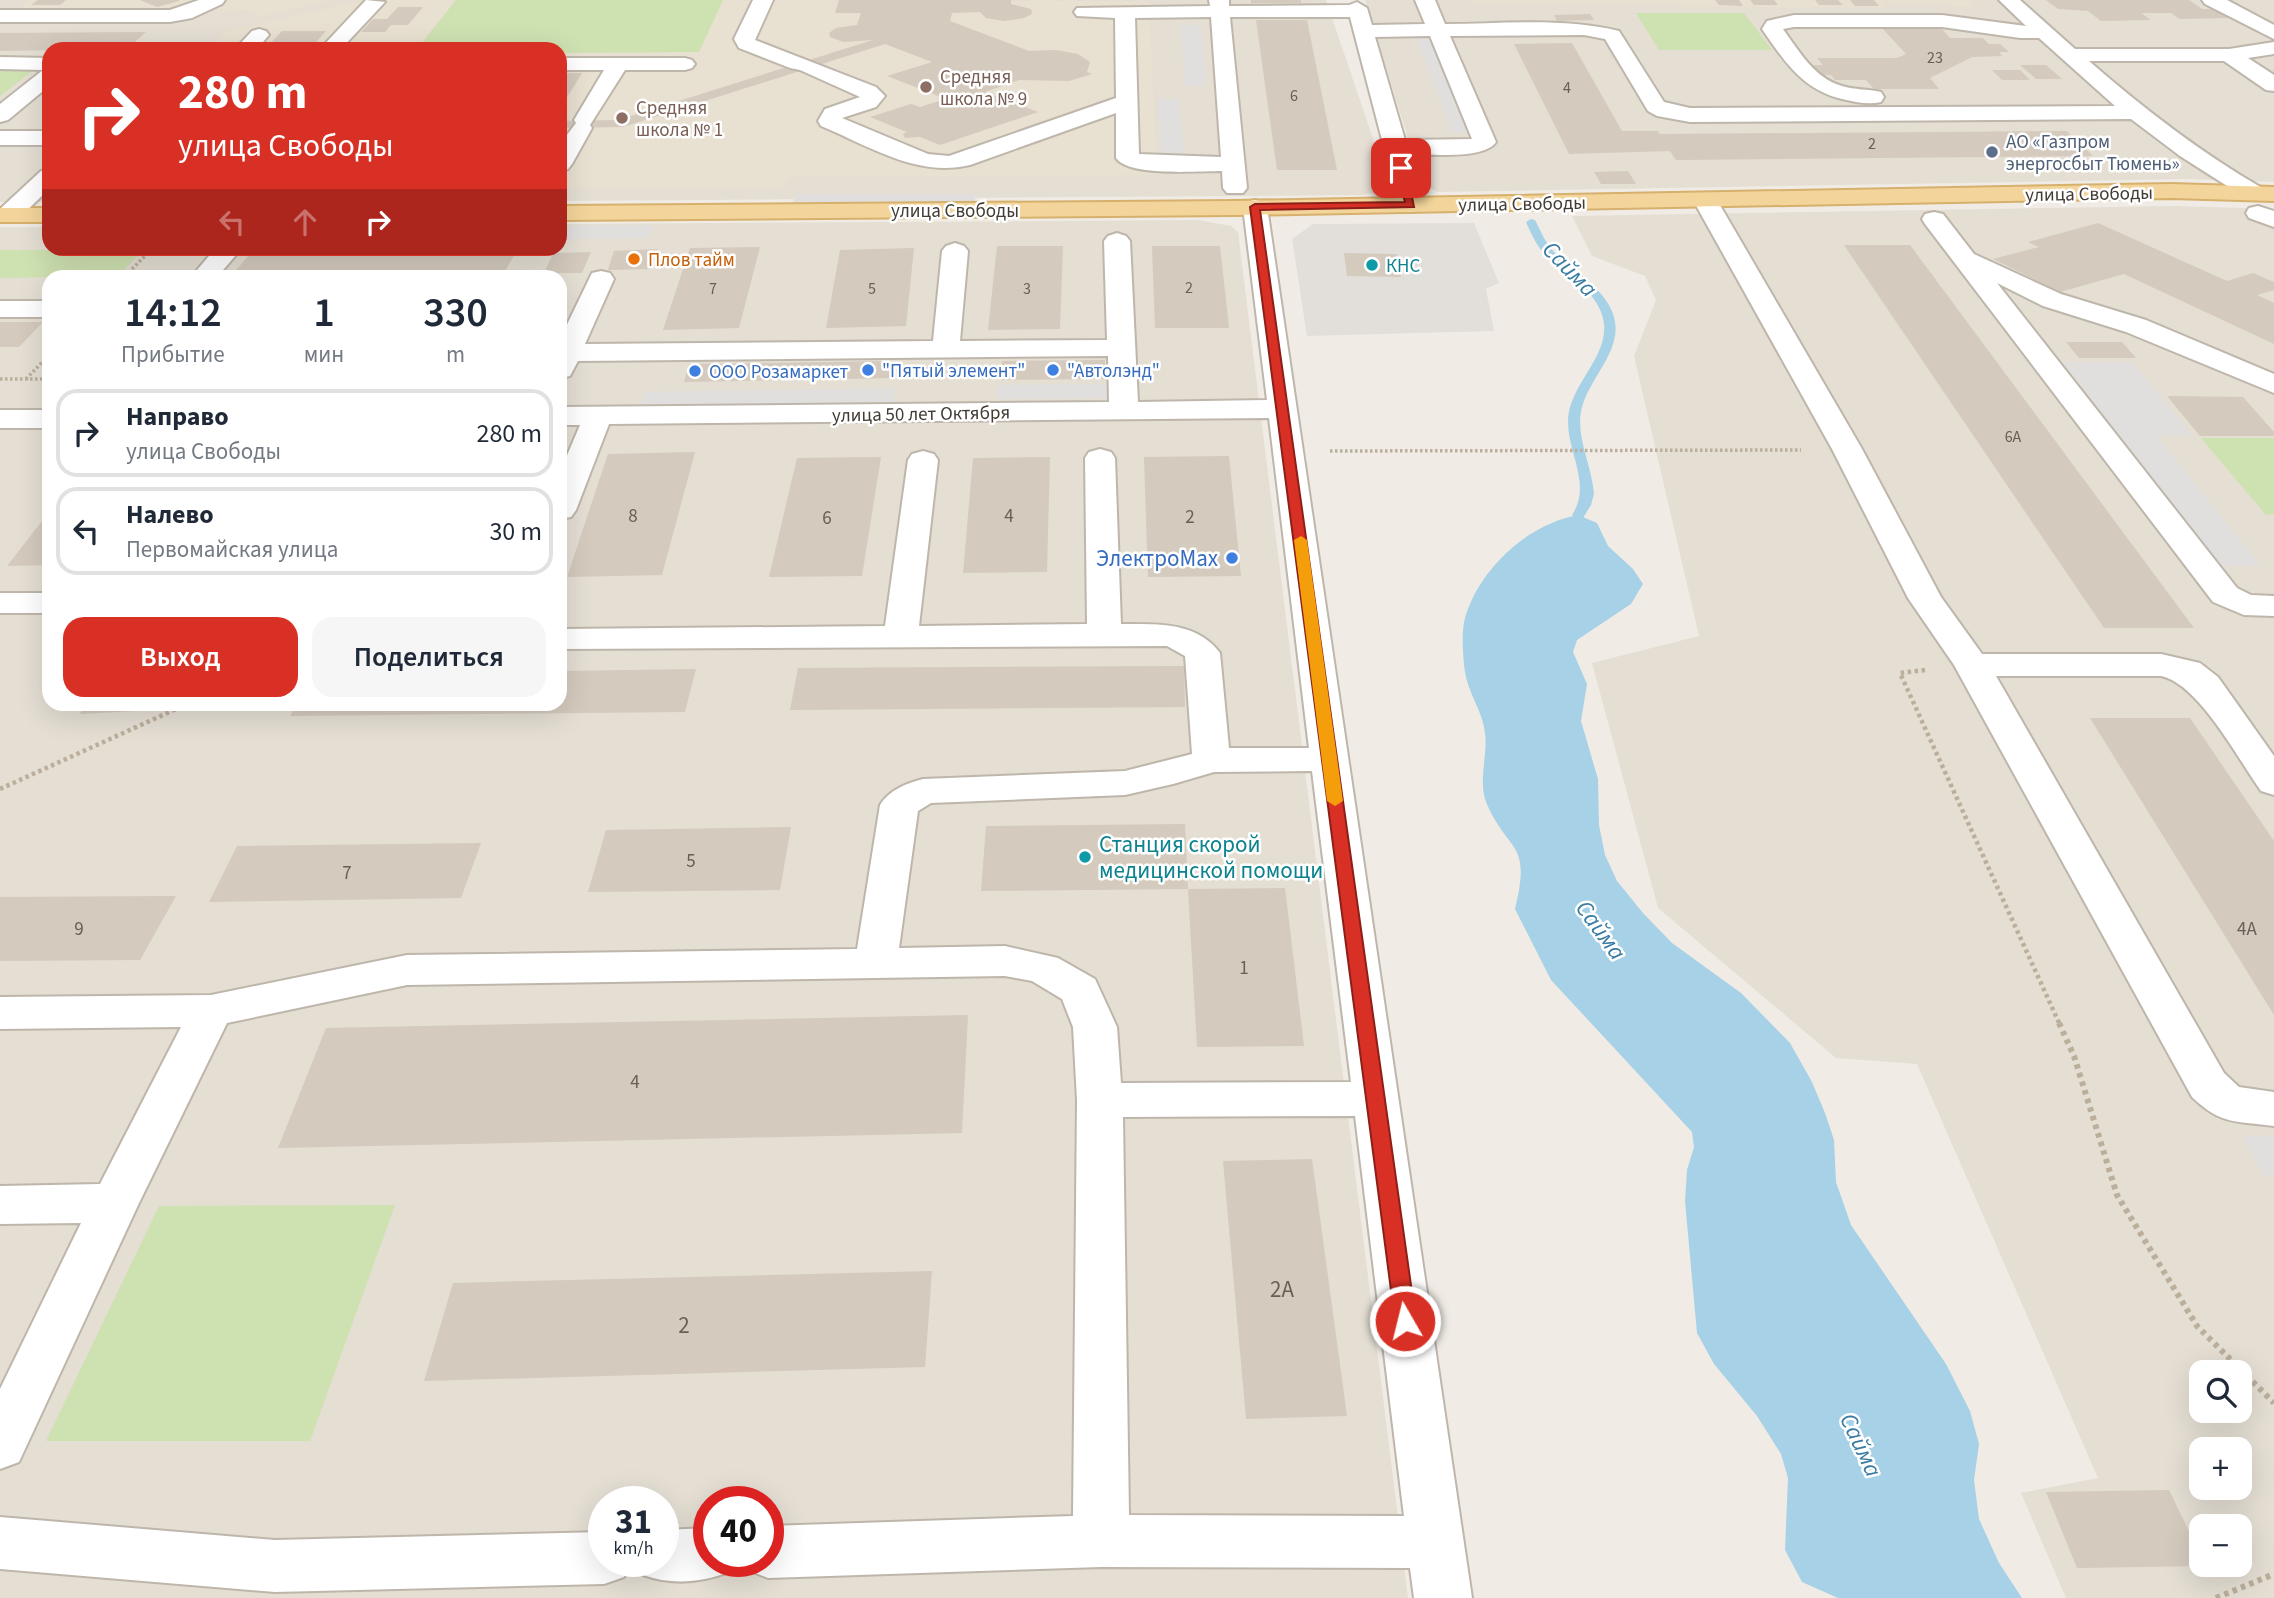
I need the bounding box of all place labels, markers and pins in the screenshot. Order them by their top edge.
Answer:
place label: Средняя школа № 9 [940,64,1027,113]
marker: Средняя школа № 9 [918,79,934,95]
place label: Средняя школа № 1 [636,95,723,144]
marker: Средняя школа № 1 [614,110,630,126]
place label: АО «Газпром энергосбыт Тюмень» [2006,129,2180,178]
pin [1371,138,1431,198]
marker: АО «Газпром энергосбыт Тюмень» [1984,144,2000,160]
place label: Плов тайм [648,247,735,274]
marker: Плов тайм [626,251,642,267]
place label: КНС [1386,253,1420,280]
marker: КНС [1364,257,1380,273]
place label: "Пятый элемент" [882,358,1025,385]
place label: "Автолэнд" [1067,358,1160,385]
place label: ООО Розамаркет [709,359,849,386]
marker: "Пятый элемент" [860,362,876,378]
marker: "Автолэнд" [1045,362,1061,378]
marker: ООО Розамаркет [687,363,703,379]
place label: ЭлектроMax [1096,542,1218,575]
marker: ЭлектроMax [1224,550,1240,566]
place label: Станция скорой медицинской помощи [1099,828,1323,887]
marker: Станция скорой медицинской помощи [1077,849,1093,865]

